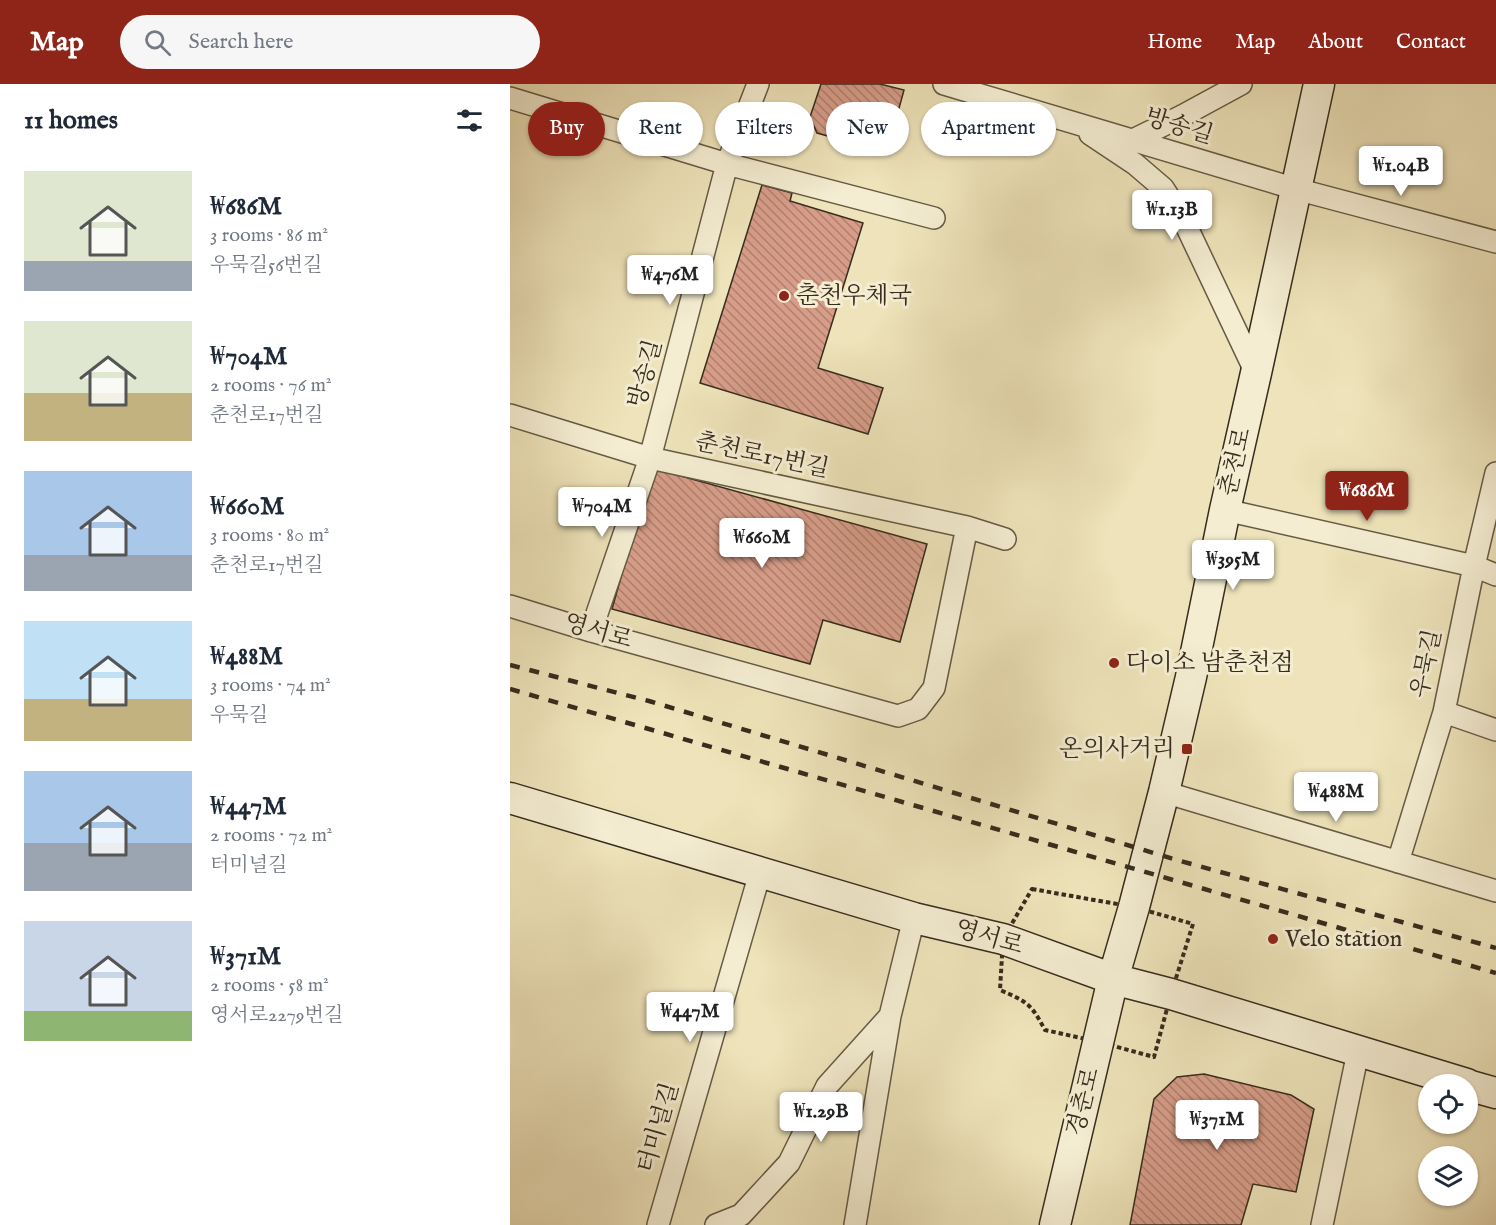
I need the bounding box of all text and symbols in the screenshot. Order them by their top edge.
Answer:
search box [120,15,540,69]
text: Map [30,25,84,60]
icon: search [141,26,174,59]
text: Search here [189,28,293,56]
text: Home [1147,29,1202,56]
text: Map [1235,29,1275,56]
text: About [1308,29,1363,56]
text: Contact [1396,29,1466,56]
chip: Buy [528,102,605,156]
chip: Rent [617,102,703,156]
chip: Filters [715,102,814,156]
chip: New [826,102,909,156]
chip: Apartment [921,102,1056,156]
street label: 방송길 [1141,102,1217,152]
text: 11 homes [24,104,118,137]
icon: filters [453,104,486,137]
pin: ₩1.04B [1352,146,1450,197]
text: ₩1.04B [1373,153,1429,178]
text: ₩686M [210,190,282,223]
pin: ₩1.13B [1123,190,1221,241]
icon: home [72,195,144,267]
text: ₩1.13B [1146,197,1198,222]
text: 3 rooms · 86 m² [210,223,328,248]
text: 우묵길56번길 [210,253,322,278]
pin: ₩476M [628,255,712,306]
text: ₩476M [641,262,699,287]
place label: 춘천우체국 [796,281,912,312]
marker: 춘천우체국 [777,289,791,303]
street label: 방송길 [622,336,670,412]
text: ₩704M [210,340,287,373]
icon: home [72,345,144,417]
text: 2 rooms · 76 m² [210,373,331,398]
text: 춘천로17번길 [210,403,323,428]
street label: 춘천로 [1213,425,1259,499]
street label: 춘천로17번길 [692,427,832,485]
pin: ₩686M [1325,471,1409,522]
text: ₩686M [1339,478,1395,503]
pin: ₩704M [560,487,644,538]
text: ₩660M [210,490,284,523]
text: ₩704M [572,494,632,519]
icon: home [72,495,144,567]
pin: ₩660M [720,518,804,569]
text: 3 rooms · 80 m² [210,523,329,548]
text: ₩660M [733,525,791,550]
pin: ₩395M [1191,540,1275,591]
text: ₩395M [1206,547,1260,572]
text: 춘천로17번길 [210,553,323,578]
street label: 영서로 [560,608,636,656]
street label: 우묵길 [1405,627,1449,701]
text: ₩488M [210,640,283,673]
icon: home [72,645,144,717]
place label: 다이소 남춘천점 [1126,648,1294,679]
marker: 다이소 남춘천점 [1107,656,1121,670]
text: 3 rooms · 74 m² [210,673,331,698]
text: 우묵길 [210,703,268,728]
place label: 온의사거리 [1059,734,1175,765]
marker: 온의사거리 [1180,742,1194,756]
pin: ₩488M [1294,772,1378,823]
text: ₩488M [1308,779,1364,804]
text: ₩447M [210,790,287,823]
icon: home [72,795,144,867]
text: 2 rooms · 72 m² [210,823,332,848]
text: 터미널길 [210,853,287,878]
street label: 영서로 [951,914,1027,962]
place label: Velo station [1284,924,1403,955]
marker: Velo station [1266,932,1280,946]
text: ₩371M [210,940,281,973]
icon: home [72,945,144,1017]
text: 2 rooms · 58 m² [210,973,329,998]
pin: ₩447M [648,992,732,1043]
text: ₩447M [661,999,719,1024]
text: 영서로2279번길 [210,1003,343,1028]
street label: 경춘로 [1061,1065,1107,1139]
map controls [1418,1074,1478,1206]
button: locate [1418,1074,1478,1134]
street label: 터미널길 [631,1079,687,1177]
pin: ₩1.29B [772,1092,870,1143]
text: ₩1.29B [794,1099,848,1124]
pin: ₩371M [1175,1100,1259,1151]
text: ₩371M [1190,1107,1244,1132]
button: layers [1418,1146,1478,1206]

